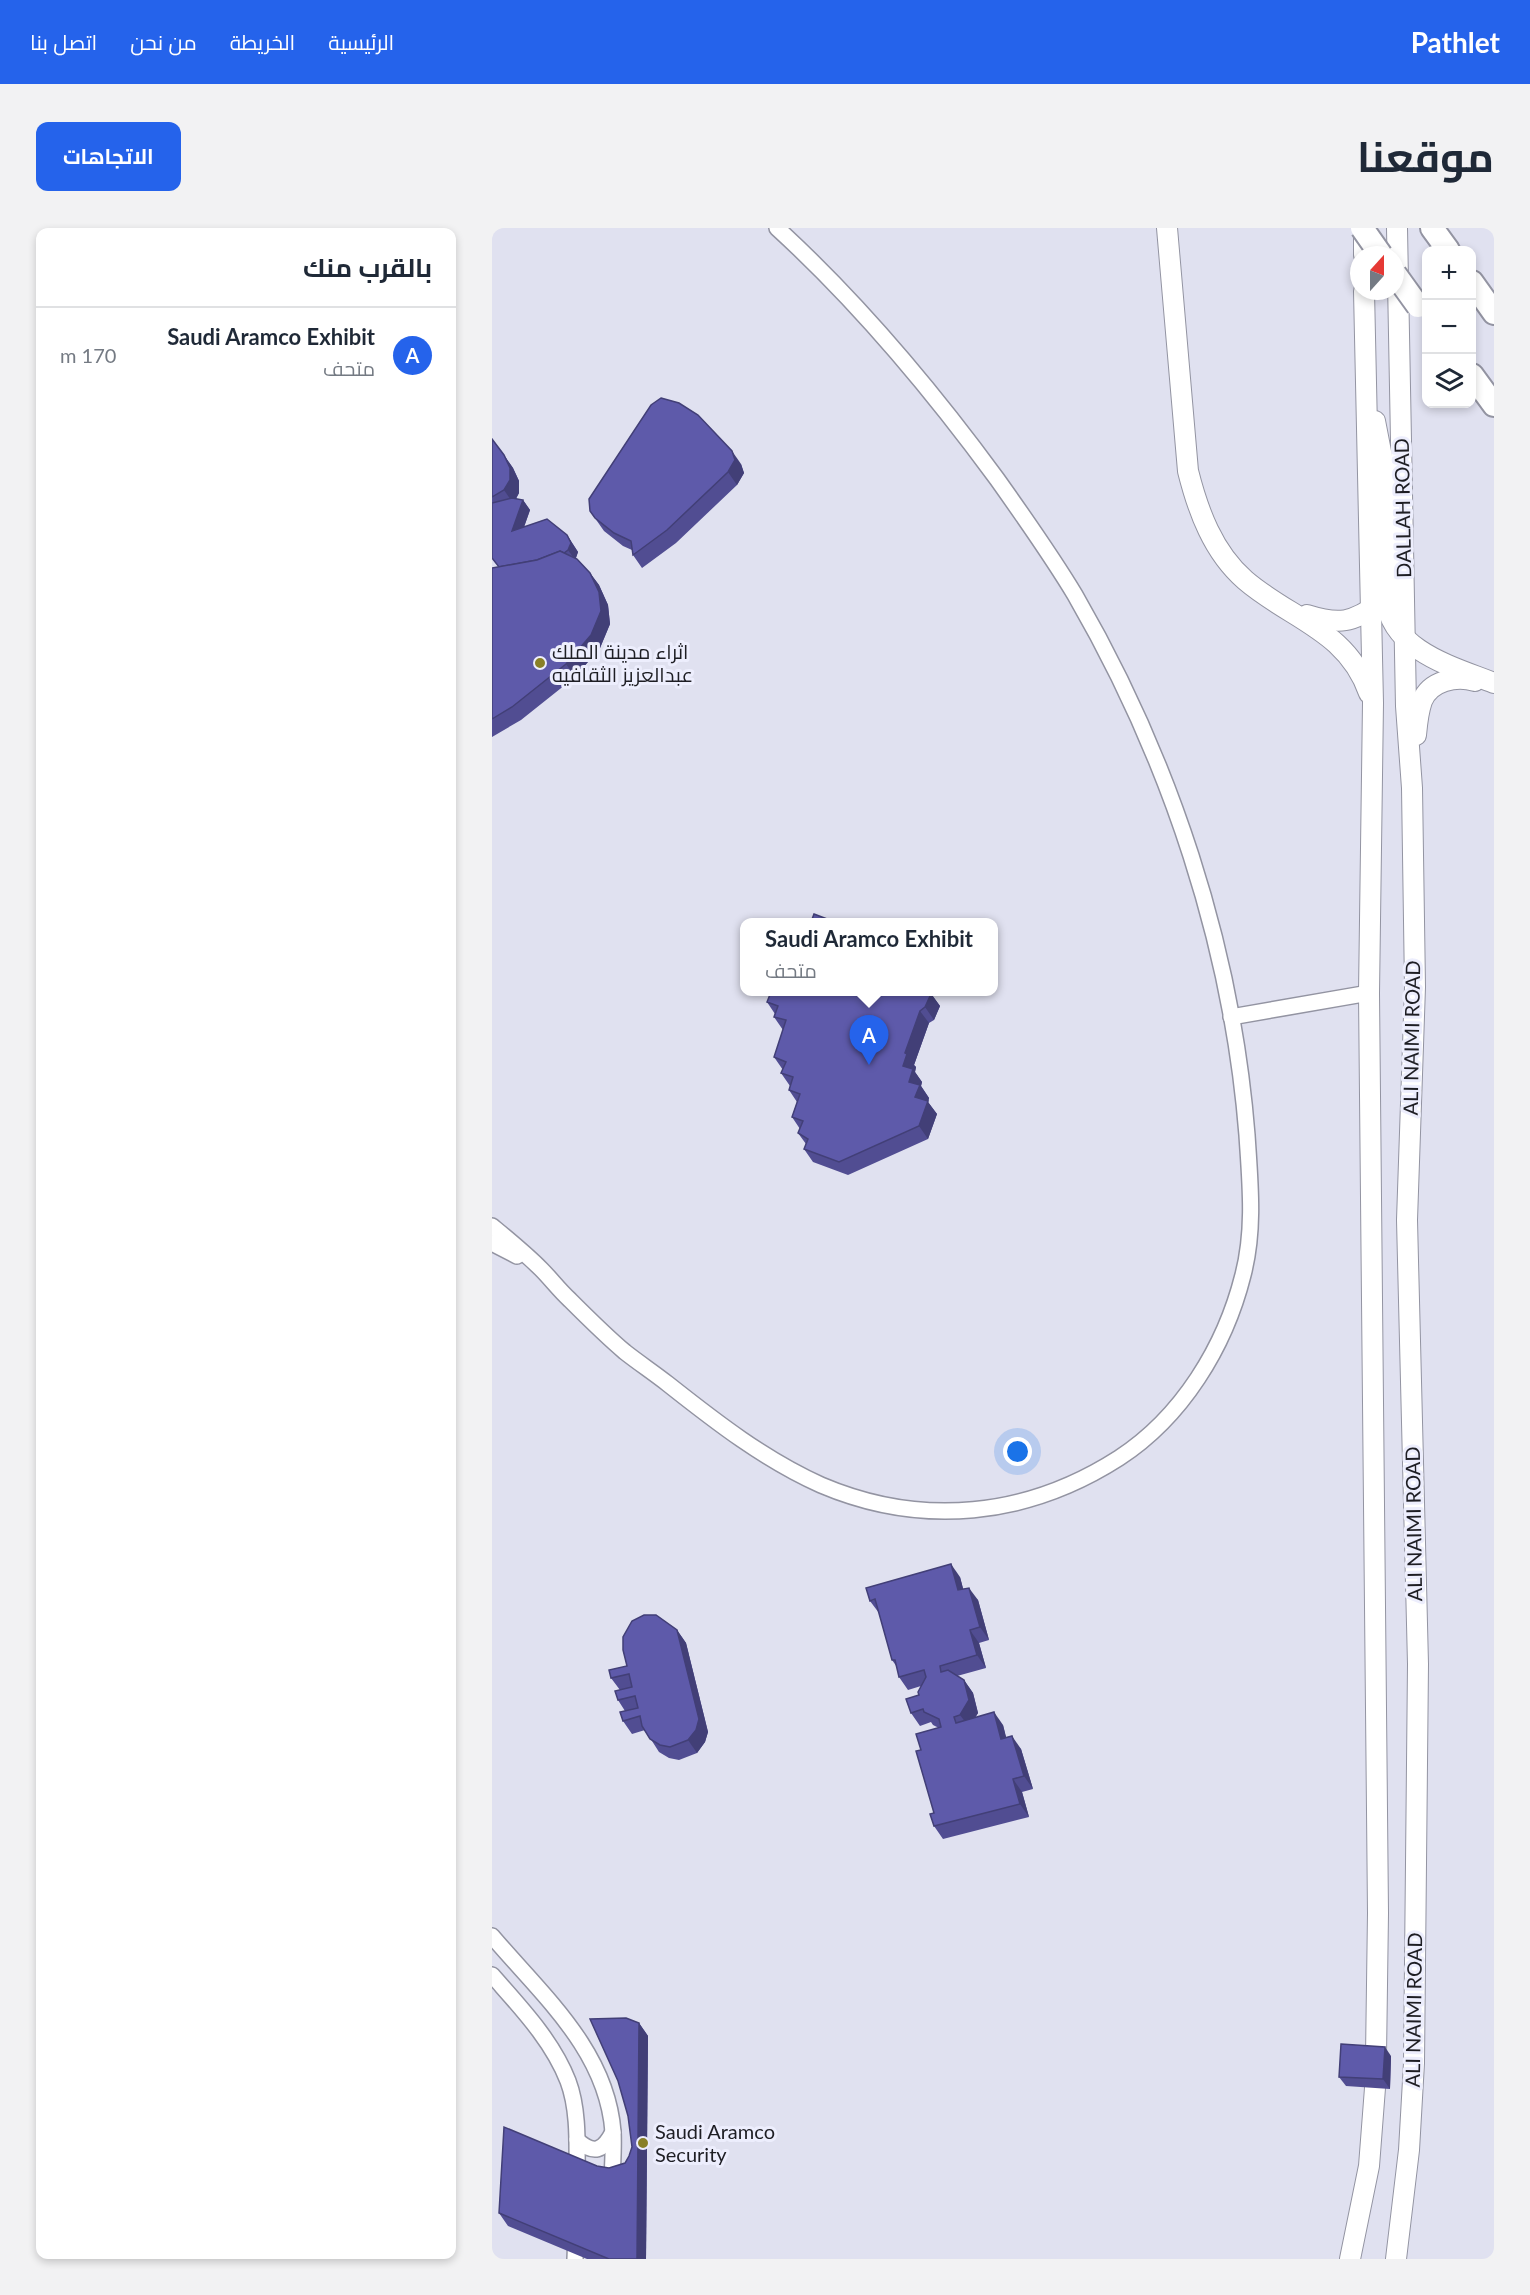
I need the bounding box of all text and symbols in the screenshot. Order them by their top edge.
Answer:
text: Pathlet [1411,25,1500,59]
text: اتصل بنا [30,29,97,54]
text: من نحن [130,29,197,54]
text: الخريطة [230,29,295,54]
text: الرئيسية [328,29,394,54]
button: الاتجاهات [36,122,181,191]
text: موقعنا [1357,131,1494,181]
north arrow [1350,246,1404,300]
map controls [1422,246,1476,408]
button: + [1422,246,1476,300]
text: بالقرب منك [303,251,432,283]
button: − [1422,300,1476,354]
text: Saudi Aramco Exhibit [167,323,375,350]
text: 170 m [60,343,116,367]
text: A [406,343,419,367]
button: layers [1422,354,1476,408]
text: متحف [323,356,375,380]
street label: DALLAH ROAD [1389,438,1415,578]
place label: اثراء مدينة الملك عبدالعزيز الثقافيه [552,639,693,687]
marker: اثراء مدينة الملك عبدالعزيز الثقافيه [533,656,547,670]
popup [740,918,998,996]
text: Saudi Aramco Exhibit [765,925,973,952]
text: متحف [765,958,817,982]
street label: ALI NAIMI ROAD [1398,960,1424,1116]
pin: A [850,1016,889,1065]
your location [1003,1437,1032,1466]
street label: ALI NAIMI ROAD [1400,1446,1426,1602]
street label: ALI NAIMI ROAD [1400,1932,1426,2088]
place label: Saudi Aramco Security [655,2119,775,2166]
marker: Saudi Aramco Security [636,2136,650,2150]

